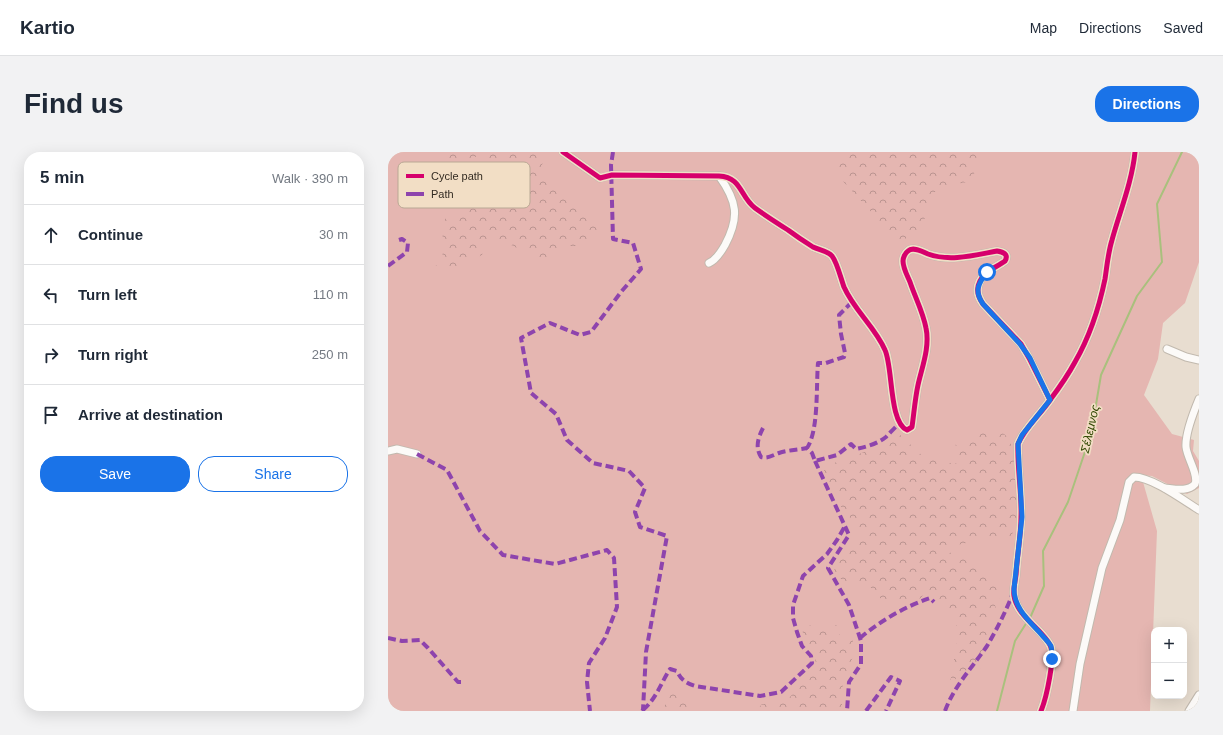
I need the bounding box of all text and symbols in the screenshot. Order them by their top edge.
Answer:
text: Kartio [20,17,75,38]
text: Map [1030,20,1057,36]
text: Directions [1079,20,1141,36]
text: Saved [1163,20,1203,36]
button: Directions [1095,86,1199,122]
text: Find us [24,88,124,119]
legend [398,162,530,208]
text: 5 min [40,168,84,187]
text: Cycle path [431,170,483,182]
text: Walk · 390 m [272,171,348,186]
text: Path [431,188,454,200]
icon: ahead [40,224,62,246]
text: Continue [78,226,143,243]
text: 30 m [319,227,348,242]
route start [978,263,996,281]
icon: left [40,284,62,306]
text: Turn left [78,286,137,303]
text: 110 m [313,287,348,302]
icon: right [40,344,62,366]
text: Turn right [78,346,148,363]
text: 250 m [312,347,348,362]
icon: arrive [40,404,62,426]
water label: Σέλεμνος [1077,404,1102,455]
text: Arrive at destination [78,406,223,423]
button: Save [40,456,190,492]
button: Share [198,456,348,492]
map controls [1151,627,1187,699]
button: + [1151,627,1187,663]
route end [1043,650,1061,668]
button: − [1151,663,1187,699]

